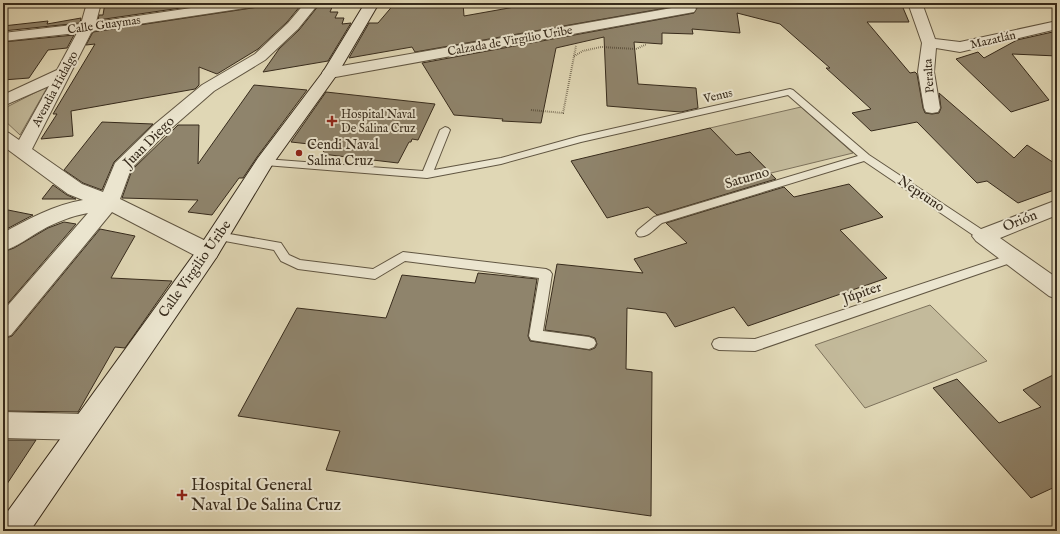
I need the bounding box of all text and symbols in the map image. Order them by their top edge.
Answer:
street label: Calle Guaymas [66,12,142,38]
street label: Calzada de Virgilio Uribe [446,23,574,59]
street label: Mazatlán [969,27,1018,53]
street label: Avendia Hidalgo [28,48,82,130]
street label: Peralta [920,57,938,94]
street label: Venus [701,85,734,107]
place label: Hospital Naval De Salina Cruz [341,107,416,136]
street label: Juan Diego [118,112,179,173]
marker: Hospital Naval De Salina Cruz [326,115,338,127]
place label: Cendi Naval Salina Cruz [307,136,379,170]
marker: Cendi Naval Salina Cruz [294,148,304,158]
street label: Saturno [723,163,772,193]
street label: Neptuno [894,172,948,216]
street label: Orión [1000,206,1040,236]
street label: Calle Virgilio Uribe [155,216,236,321]
street label: Júpiter [838,278,884,309]
place label: Hospital General Naval De Salina Cruz [191,475,341,516]
marker: Hospital General Naval De Salina Cruz [176,489,188,501]

